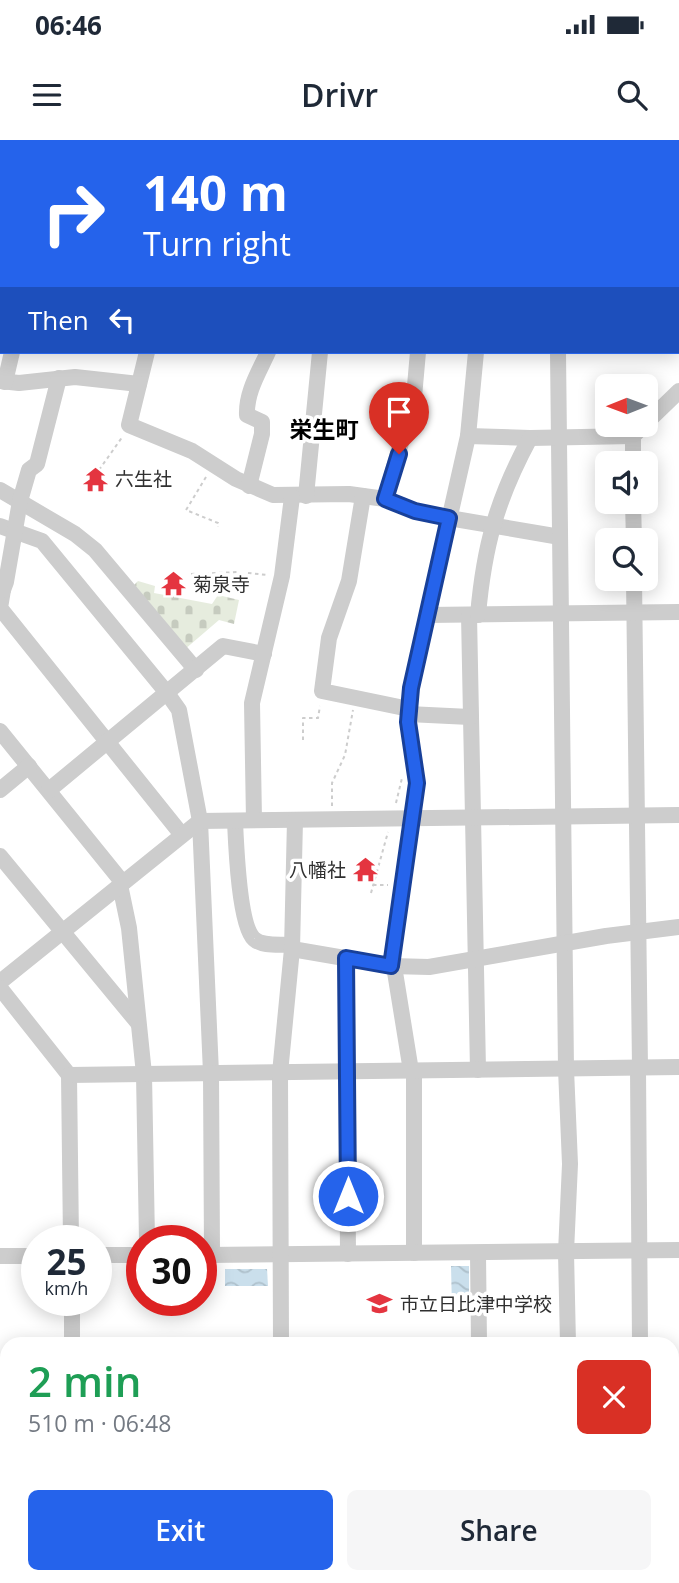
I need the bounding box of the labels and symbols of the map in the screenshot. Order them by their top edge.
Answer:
north arrow [595,374,658,438]
pin [369,382,429,454]
district label: 栄生町 [290,413,359,445]
temple icon: 六生社 [81,465,109,493]
place label: 六生社 [115,466,172,492]
temple icon: 菊泉寺 [159,570,187,598]
place label: 菊泉寺 [193,571,250,597]
temple icon: 八幡社 [352,856,380,884]
place label: 八幡社 [289,857,346,883]
position arrow [311,1159,385,1233]
speed limit sign: 30 [126,1225,217,1316]
school or university icon: 市立日比津中学校 [366,1290,394,1318]
place label: 市立日比津中学校 [400,1291,552,1317]

